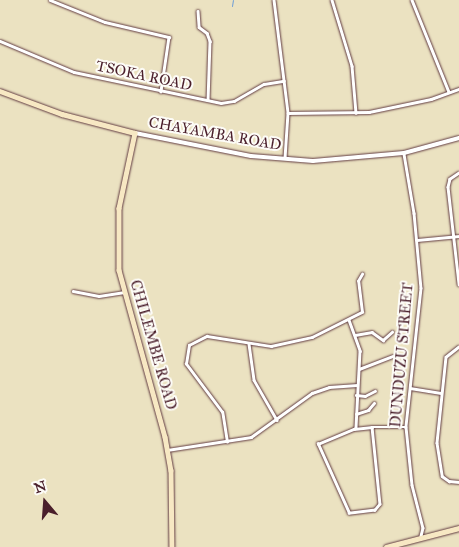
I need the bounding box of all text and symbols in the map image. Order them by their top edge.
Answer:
street label: TSOKA ROAD [94,57,194,95]
street label: CHAYAMBA ROAD [147,113,283,155]
street label: CHILEMBE ROAD [126,278,180,412]
street label: DUNDUZU STREET [387,282,417,428]
north arrow [20,477,70,527]
text: N [32,477,48,497]

